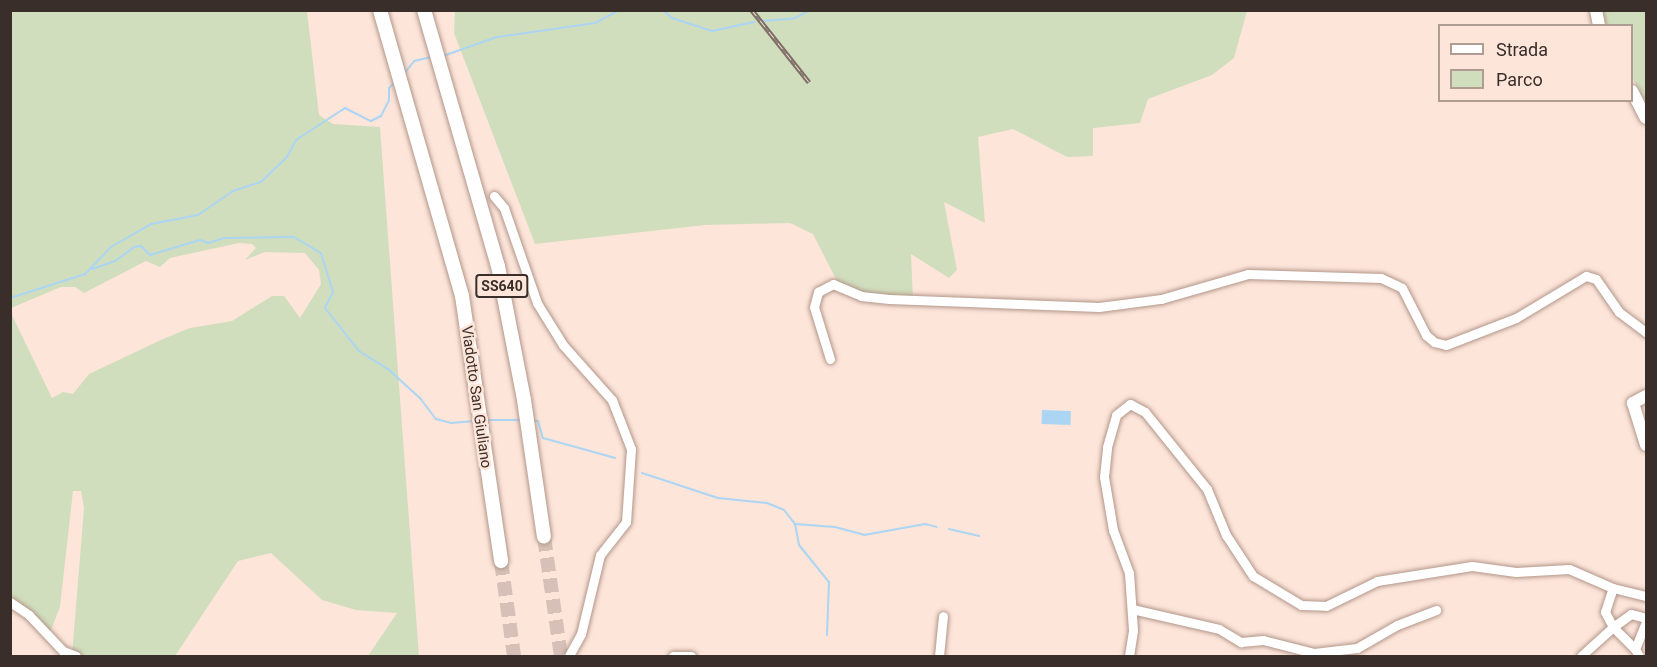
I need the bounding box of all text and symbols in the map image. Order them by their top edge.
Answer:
legend [1438,24,1633,102]
text: Strada [1496,39,1548,60]
text: Parco [1496,69,1543,90]
road number: SS640 [475,275,529,297]
street label: Viadotto San Giuliano [457,325,495,469]

